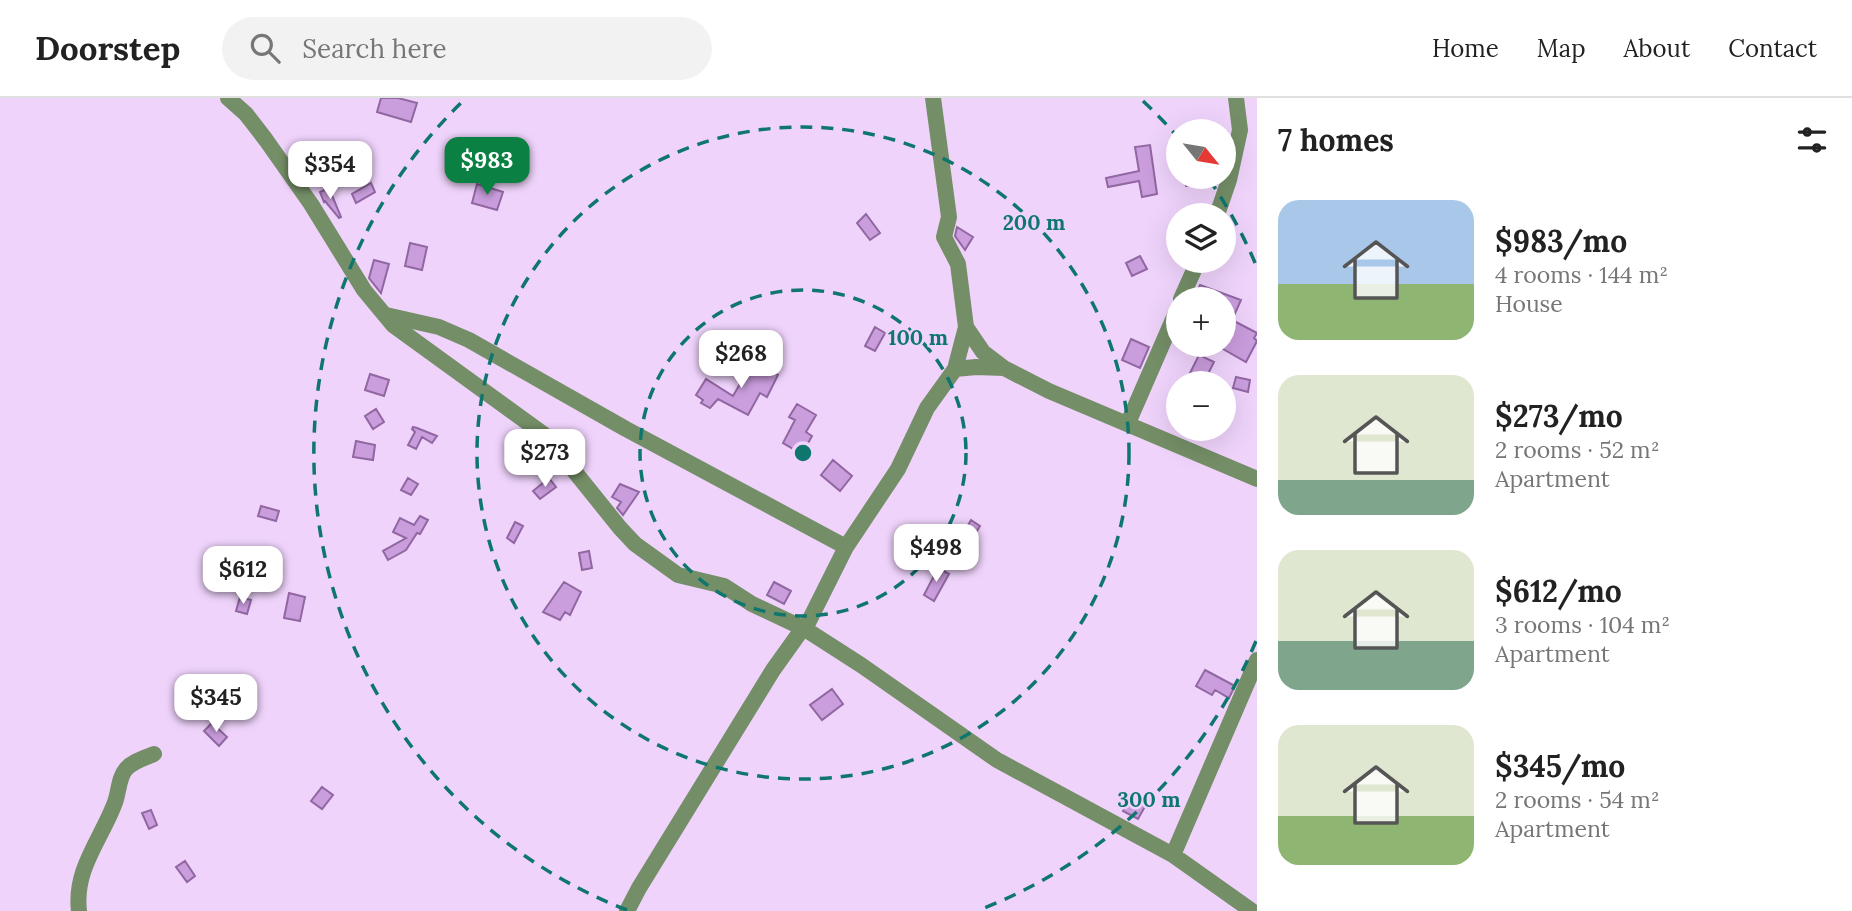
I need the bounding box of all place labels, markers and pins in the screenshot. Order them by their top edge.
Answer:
pin: $983 [446,138,528,197]
pin: $354 [289,141,371,201]
pin: $268 [700,330,782,390]
pin: $273 [504,430,586,489]
centre of rings [791,441,815,465]
pin: $498 [895,524,977,584]
pin: $612 [202,546,284,606]
pin: $345 [175,674,257,734]

